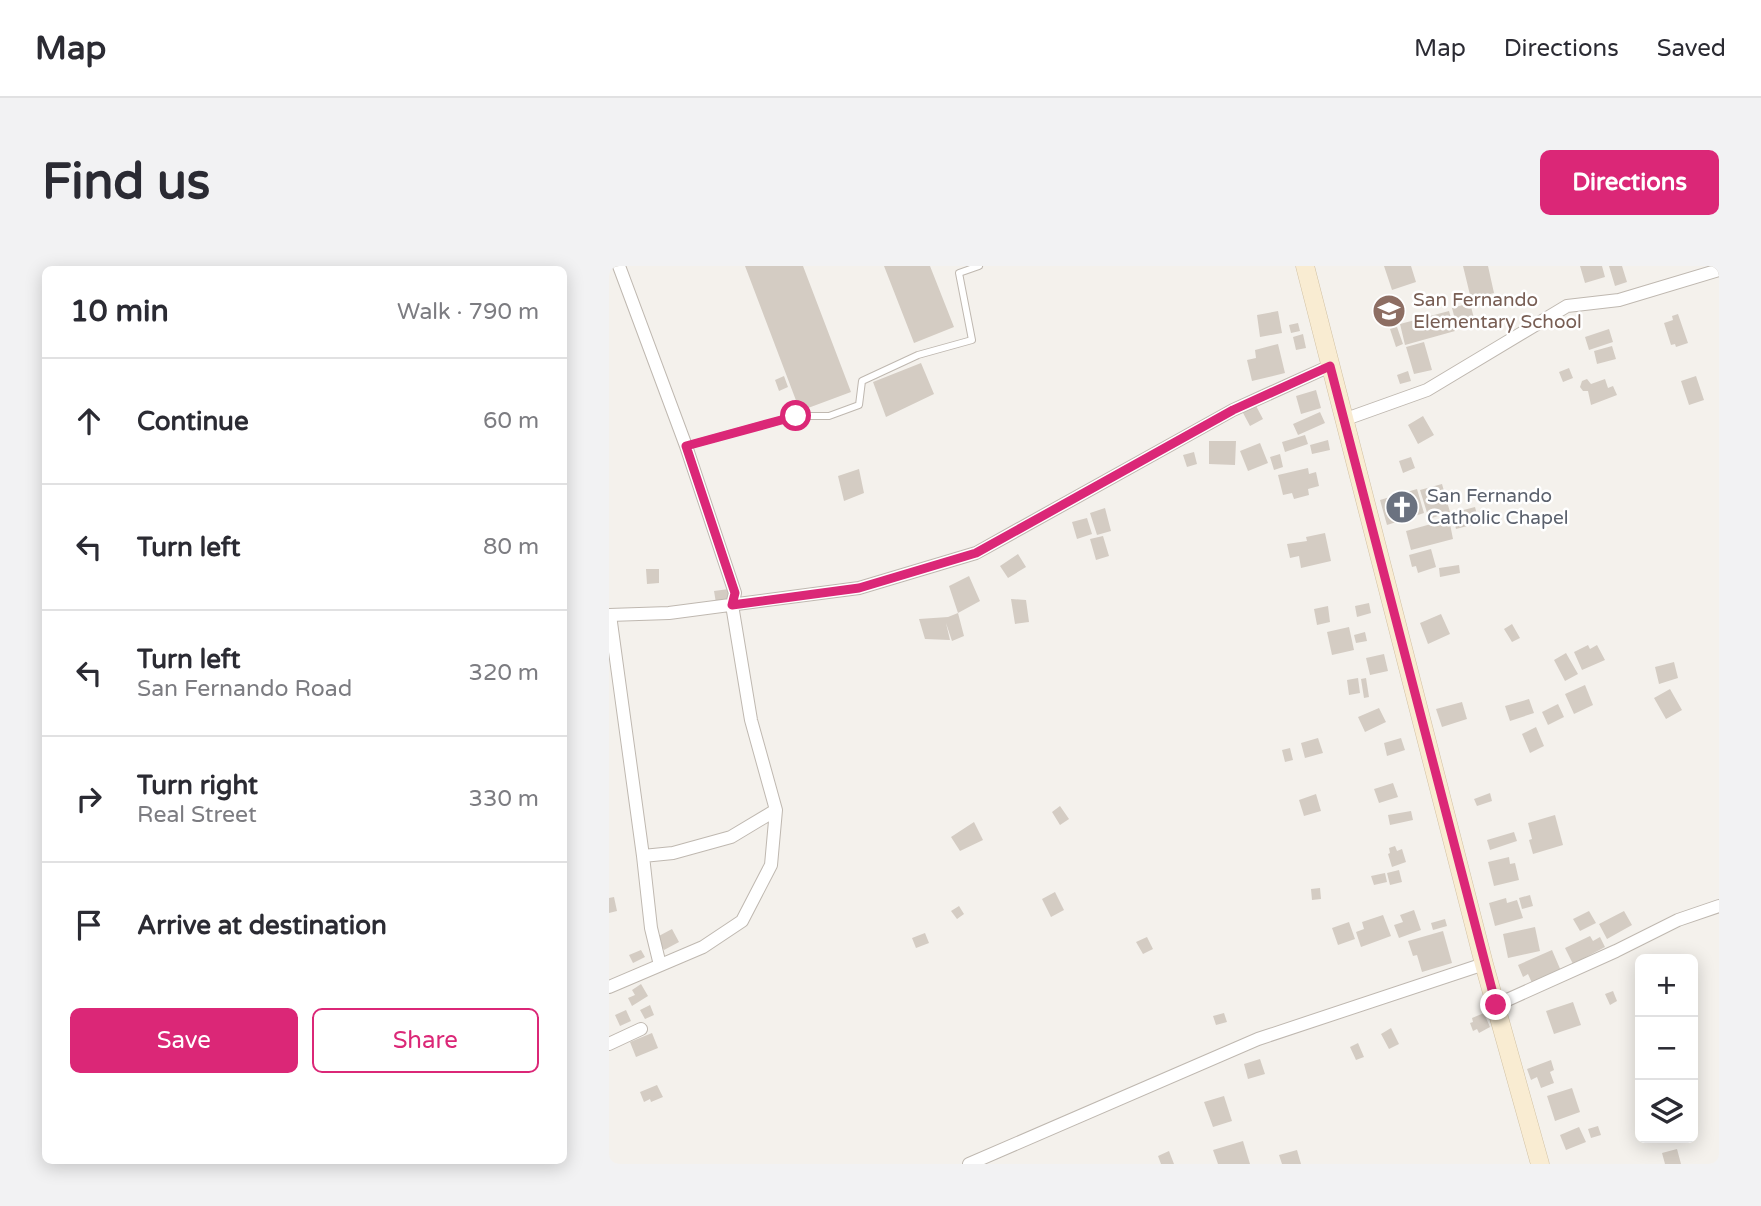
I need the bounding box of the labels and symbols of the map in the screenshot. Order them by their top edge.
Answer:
place label: San Fernando Elementary School [1413,289,1582,333]
school or university icon: San Fernando Elementary School [1370,292,1408,330]
route start [780,400,811,431]
place label: San Fernando Catholic Chapel [1427,485,1569,529]
church icon: San Fernando Catholic Chapel [1383,488,1421,526]
route end [1480,989,1511,1020]

